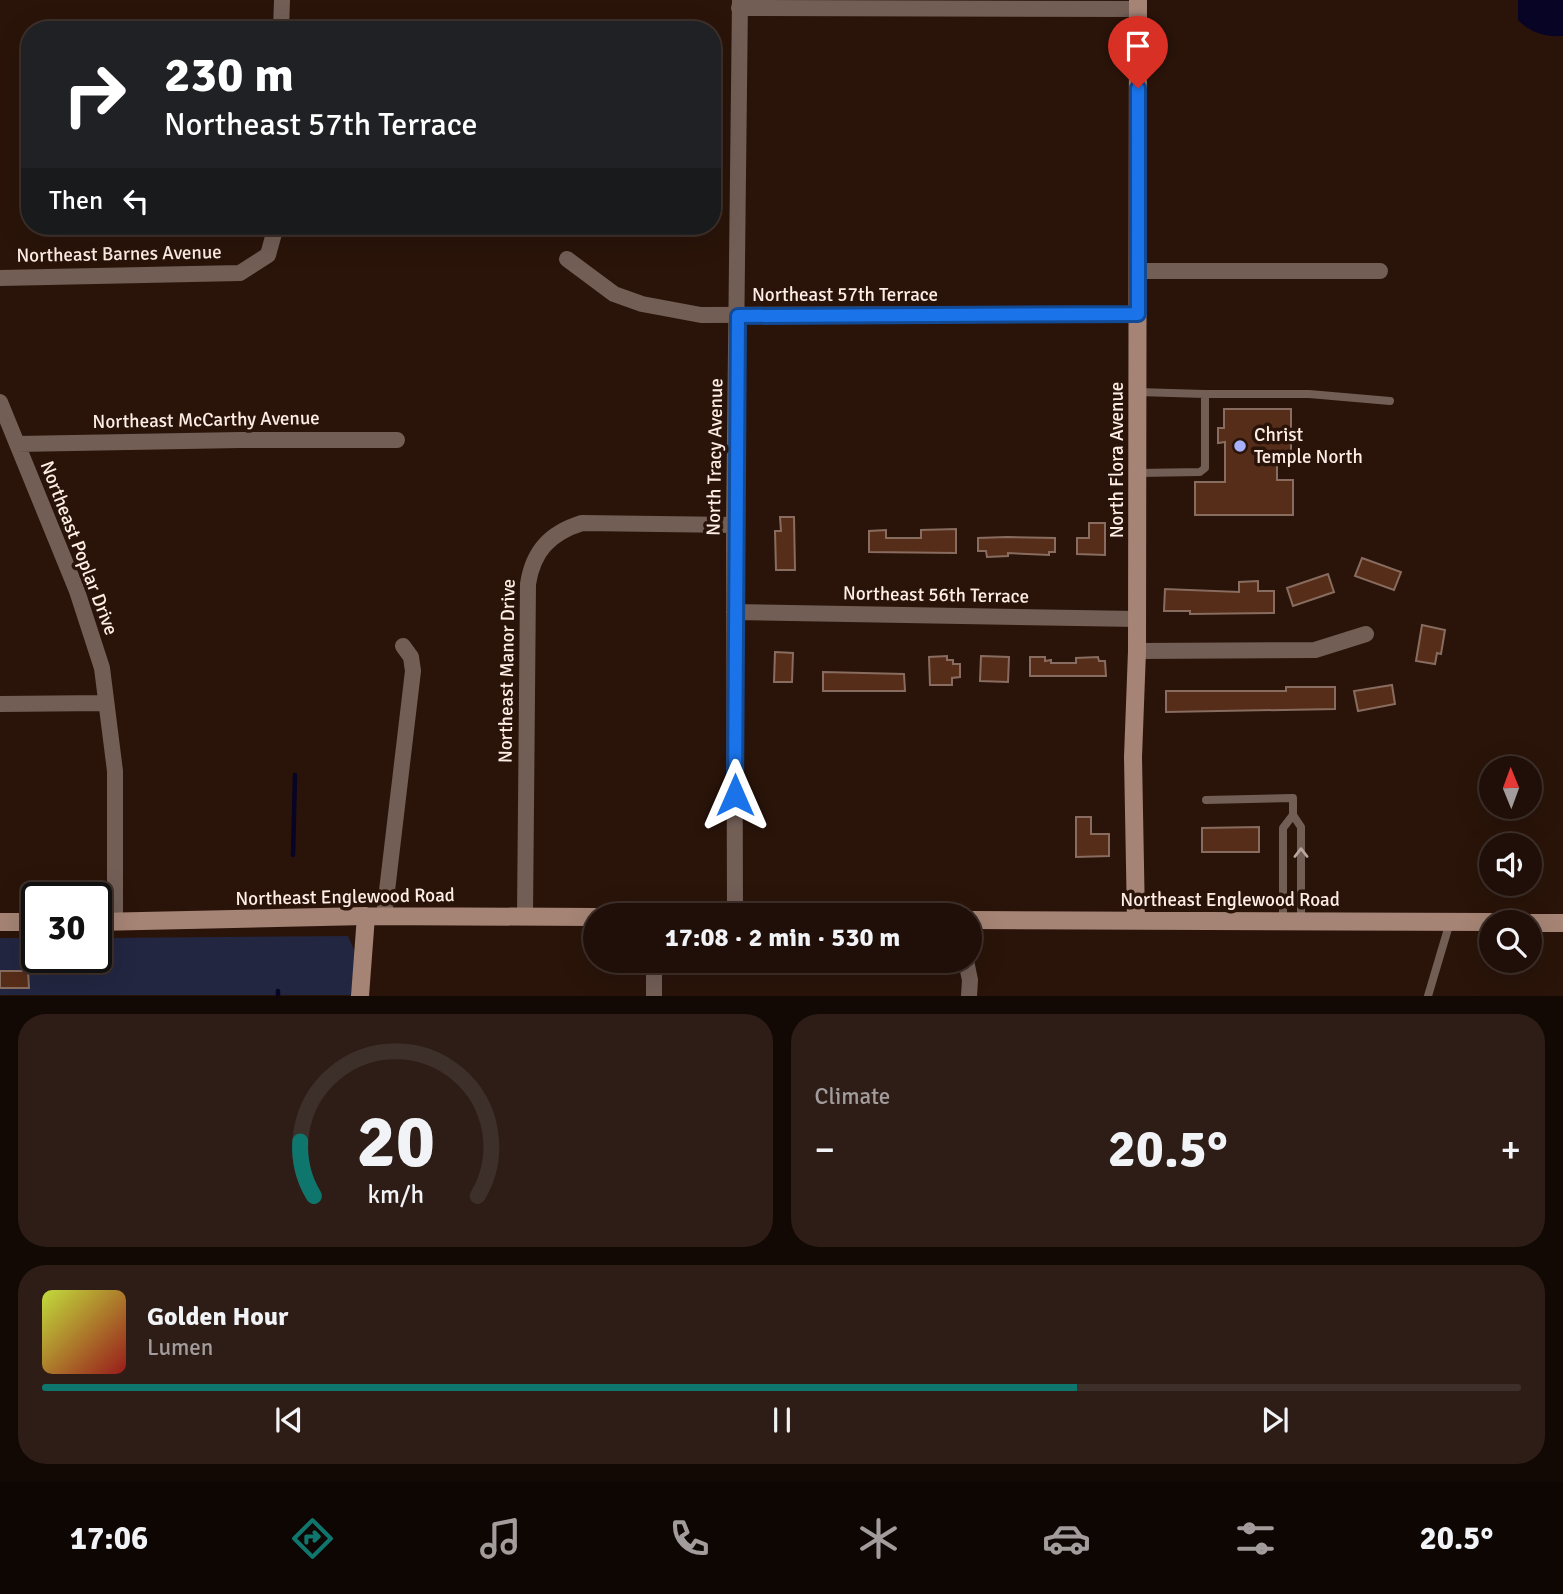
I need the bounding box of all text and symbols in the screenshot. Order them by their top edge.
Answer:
pin [1108,16,1168,88]
icon: arrive [1119,27,1157,65]
text: 230 m [164,45,294,105]
icon: right [49,49,140,140]
text: Northeast 57th Terrace [164,105,478,144]
icon: left [117,182,155,220]
text: Then [49,185,103,217]
street label: Northeast Barnes Avenue [16,240,222,268]
street label: Northeast 57th Terrace [752,283,938,307]
street label: North Tracy Avenue [702,378,728,536]
street label: North Flora Avenue [1105,382,1129,538]
street label: Northeast McCarthy Avenue [92,406,320,434]
place label: Christ Temple North [1254,423,1363,469]
marker: Christ Temple North [1232,438,1248,454]
street label: Northeast Poplar Drive [35,458,123,638]
street label: Northeast Manor Drive [493,579,521,763]
street label: Northeast 56th Terrace [843,581,1029,609]
north arrow [1479,756,1542,819]
map controls [1479,756,1542,973]
position arrow [698,758,772,832]
button: sound [1479,833,1542,896]
one-way arrow [1293,847,1309,858]
speed limit sign: 30 [21,882,112,973]
street label: Northeast Englewood Road [235,883,455,911]
street label: Northeast Englewood Road [1120,888,1340,912]
button: search [1479,910,1542,973]
text: 17:08 · 2 min · 530 m [665,922,900,954]
text: Climate [815,1082,890,1111]
text: 20 [356,1099,435,1188]
text: 20.5° [1108,1117,1228,1181]
text: − [815,1126,835,1173]
text: + [1500,1126,1521,1173]
text: km/h [367,1179,424,1210]
text: Golden Hour [147,1301,288,1333]
text: Lumen [147,1333,213,1362]
icon: previous [270,1401,308,1439]
icon: pause [763,1401,801,1439]
icon: next [1256,1401,1294,1439]
icon: directions [288,1514,337,1563]
icon: music [476,1514,525,1563]
icon: phone [665,1514,714,1563]
icon: climate [854,1514,903,1563]
icon: car [1042,1514,1091,1563]
icon: filters [1231,1514,1280,1563]
text: 17:06 [70,1519,148,1558]
text: 20.5° [1419,1519,1493,1558]

